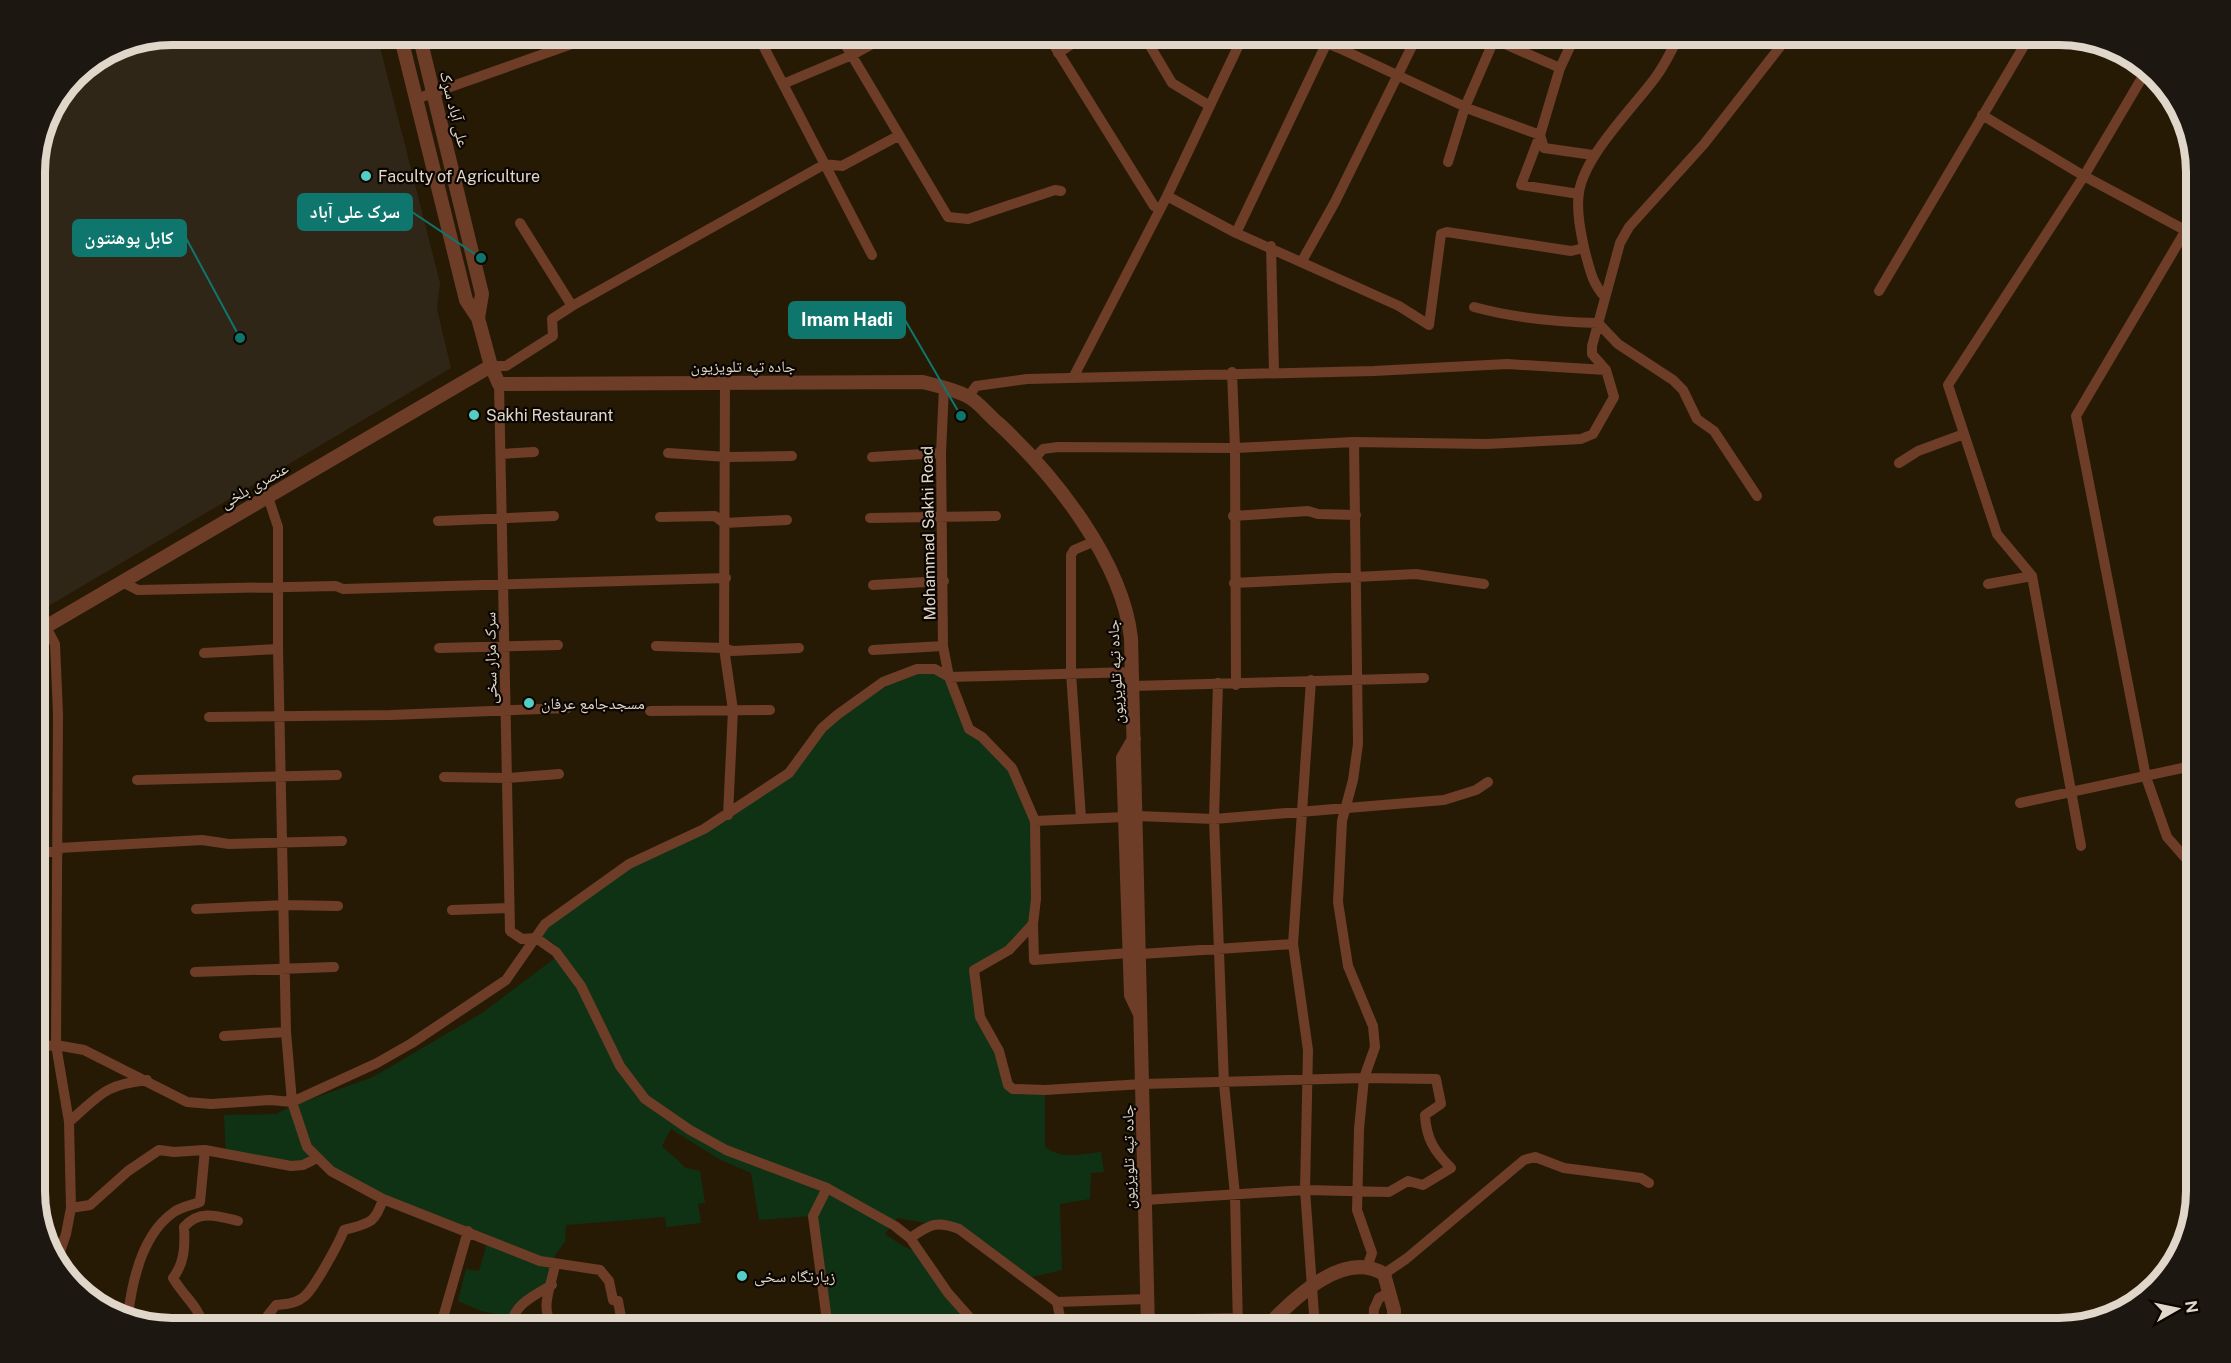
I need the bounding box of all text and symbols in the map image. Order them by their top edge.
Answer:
street label: علی آباد سړک [435,69,473,150]
place label: Faculty of Agriculture [378,167,540,186]
marker: Faculty of Agriculture [359,169,373,183]
callout: سرک علی آباد [298,194,412,230]
text: سرک علی آباد [310,201,400,223]
callout: کابل پوهنتون [73,220,186,256]
text: کابل پوهنتون [85,227,173,249]
callout: Imam Hadi [789,302,905,338]
text: Imam Hadi [801,309,893,330]
street label: جاده تپه تلویزیون [691,357,795,377]
place label: Sakhi Restaurant [486,406,613,425]
marker: Sakhi Restaurant [467,408,481,422]
street label: Mohammad Sakhi Road [917,446,940,620]
street label: عنصری بلخی [217,458,292,513]
street label: سرک مزار سخی [480,612,502,704]
street label: جاده تپه تلویزیون [1103,619,1129,725]
place label: مسجدجامع عرفان [541,694,645,714]
marker: مسجدجامع عرفان [522,696,536,710]
street label: جاده تپه تلویزیون [1118,1104,1140,1210]
place label: زیارتگاه سخی [754,1267,835,1287]
marker: زیارتگاه سخی [735,1269,749,1283]
north arrow [2147,1279,2207,1339]
text: N [2181,1299,2202,1314]

